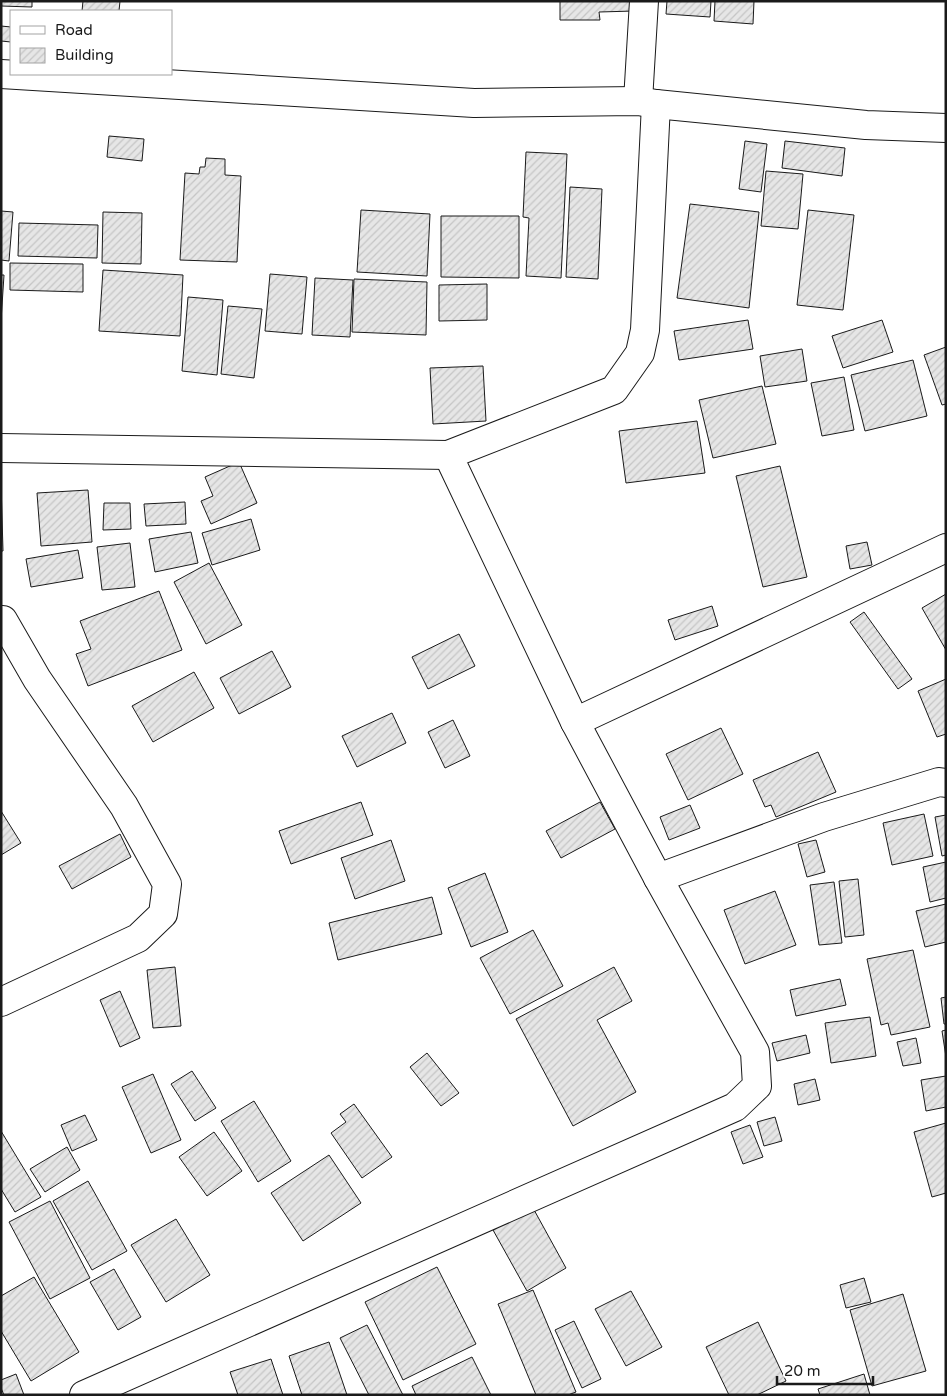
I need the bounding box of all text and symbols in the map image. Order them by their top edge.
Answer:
legend [10,10,172,75]
text: Road [55,21,93,39]
text: Building [55,46,114,64]
scale bar [777,1354,873,1386]
text: 20 m [784,1362,821,1380]

